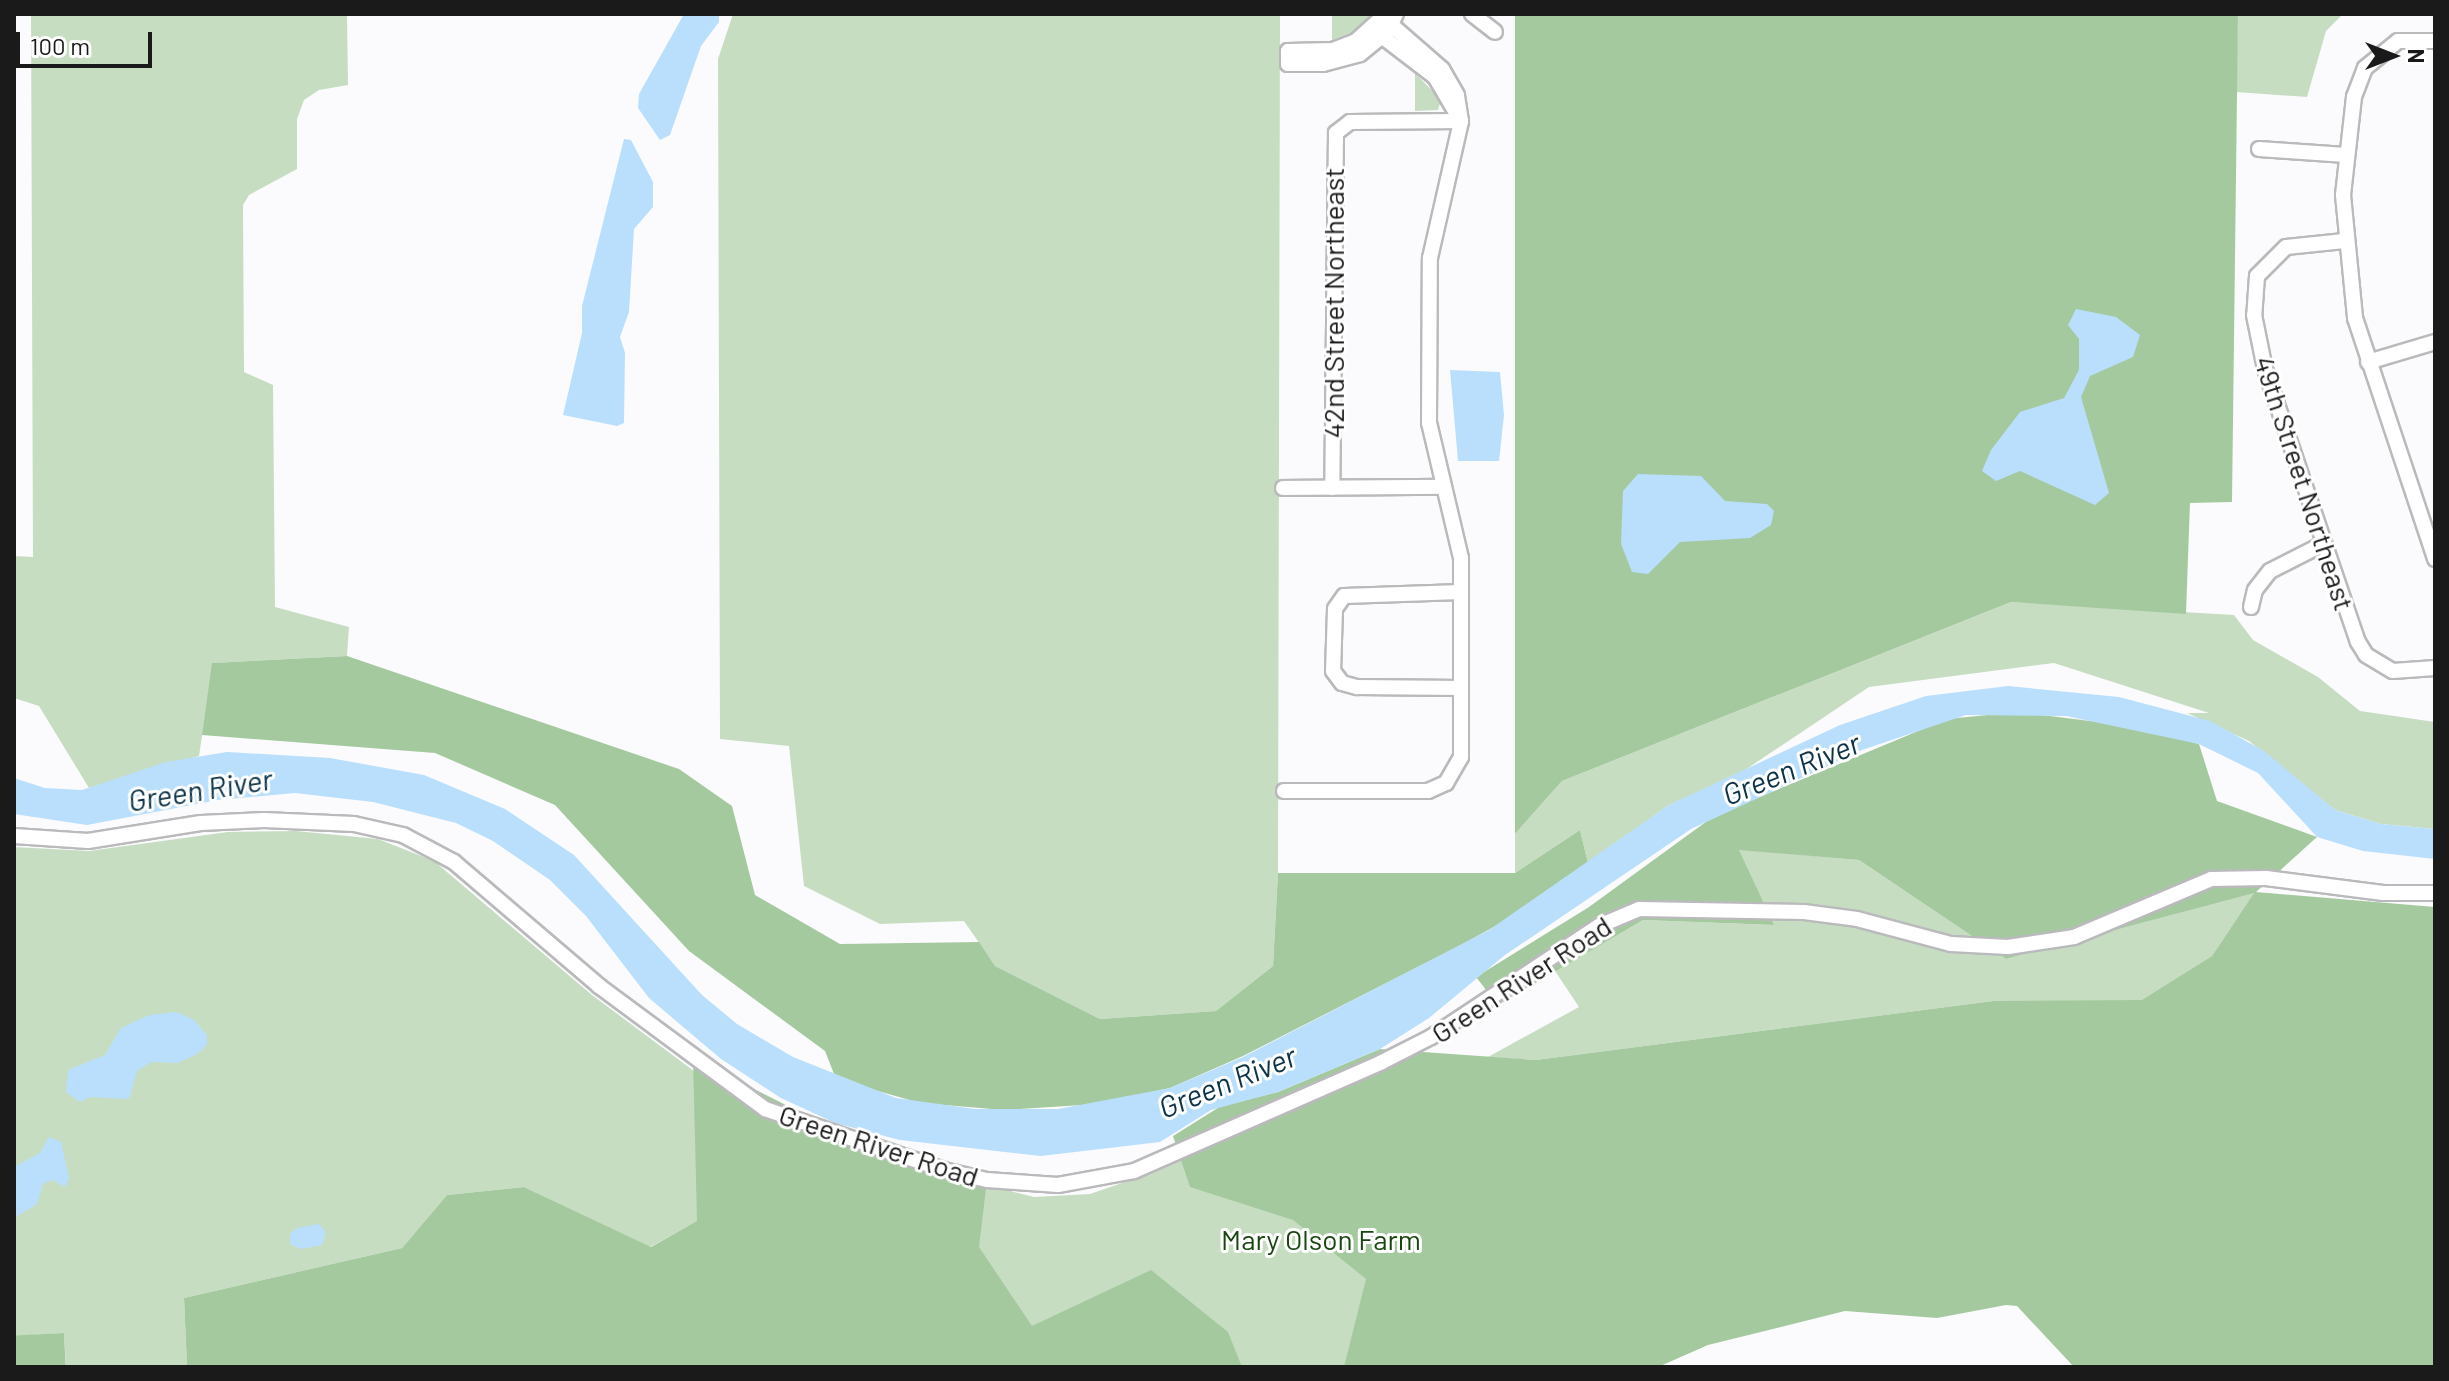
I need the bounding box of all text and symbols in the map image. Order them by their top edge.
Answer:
scale bar [20,16,156,66]
north arrow [2353,16,2433,96]
text: 100 m [30,31,90,60]
text: N [2404,49,2430,63]
street label: 42nd Street Northeast [1316,168,1350,438]
street label: 49th Street Northeast [2248,352,2362,614]
water label: Green River [1717,724,1865,812]
water label: Green River [125,760,275,818]
street label: Green River Road [1425,908,1617,1050]
water label: Green River [1153,1037,1301,1125]
street label: Green River Road [775,1097,983,1193]
park label: Mary Olson Farm [1221,1222,1421,1256]

